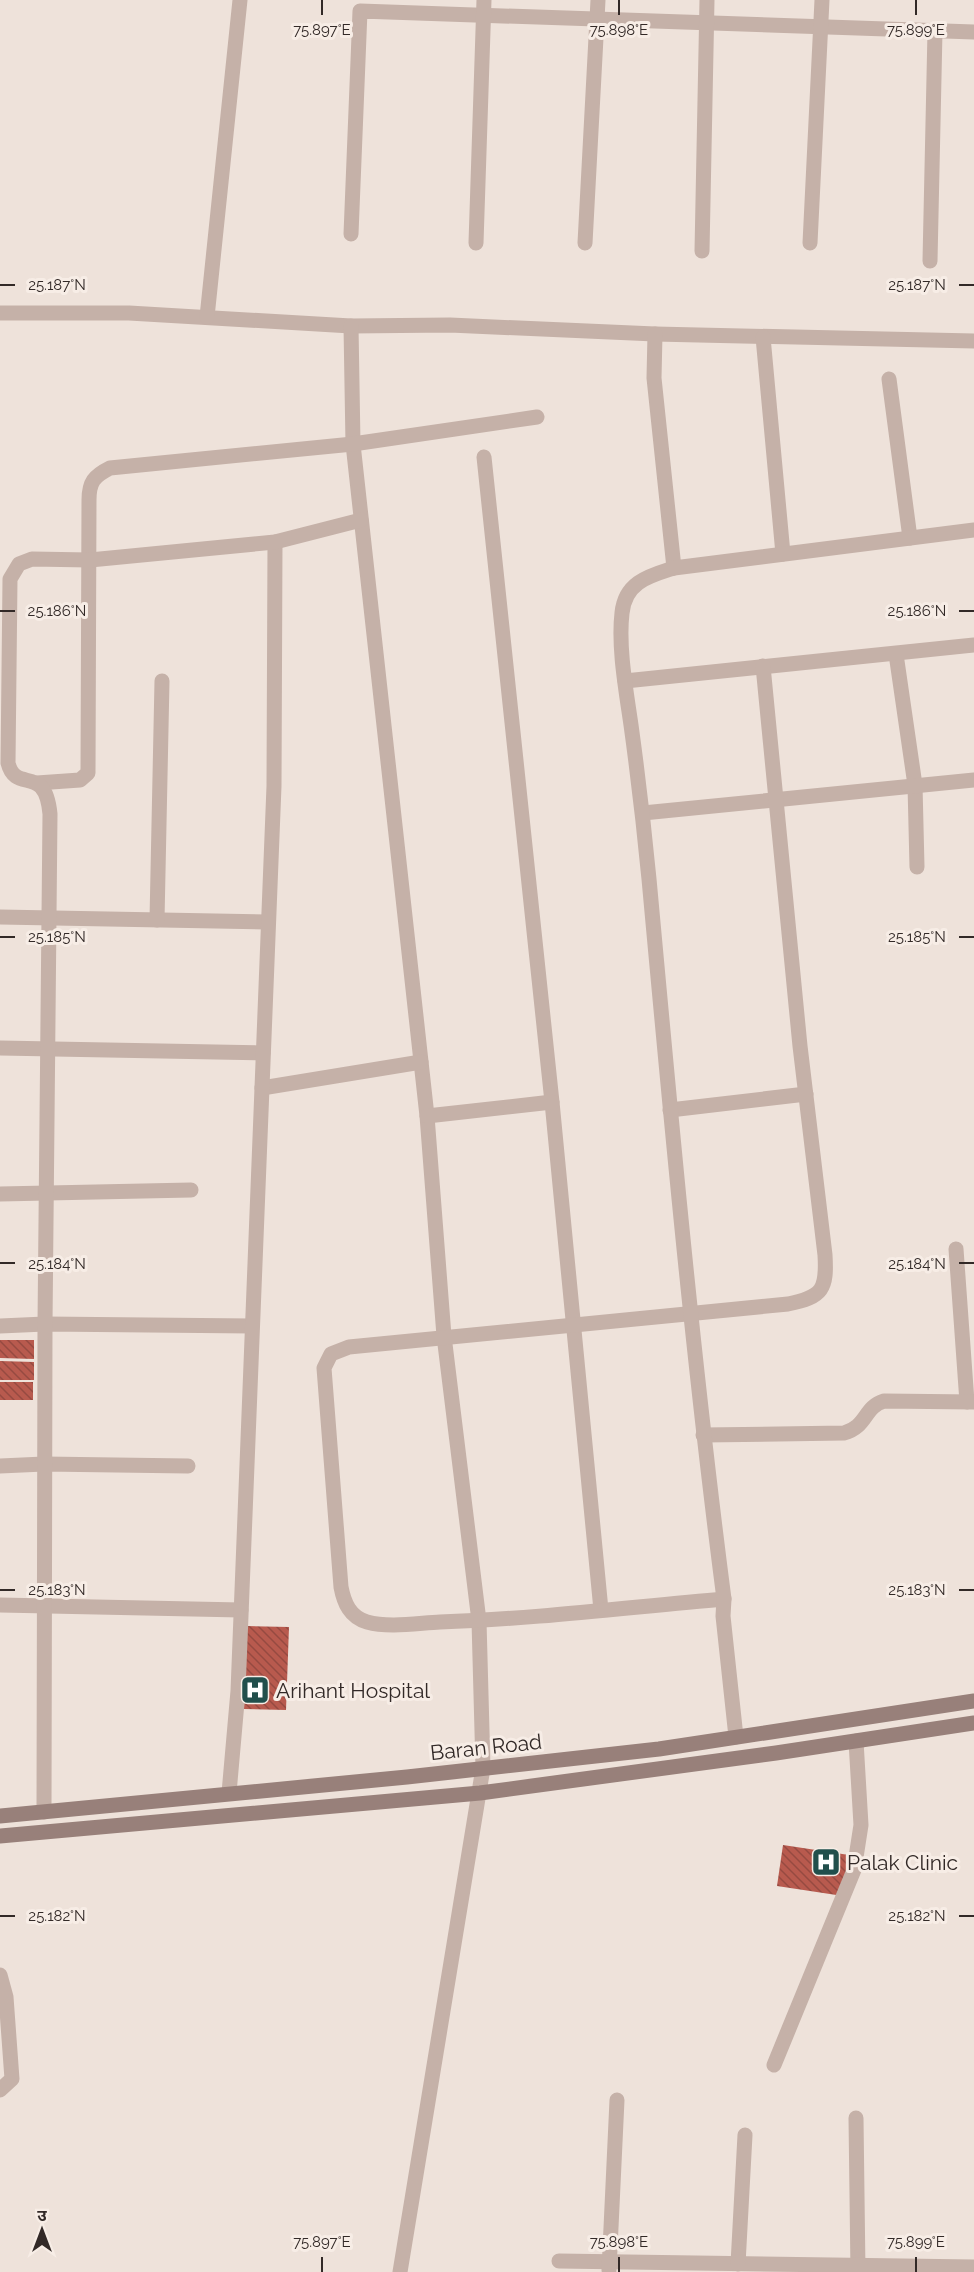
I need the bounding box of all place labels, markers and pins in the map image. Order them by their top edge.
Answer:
hospital icon: Arihant Hospital [239,1674,271,1706]
place label: Arihant Hospital [276,1678,430,1703]
hospital icon: Palak Clinic [810,1846,842,1878]
place label: Palak Clinic [847,1850,958,1875]

